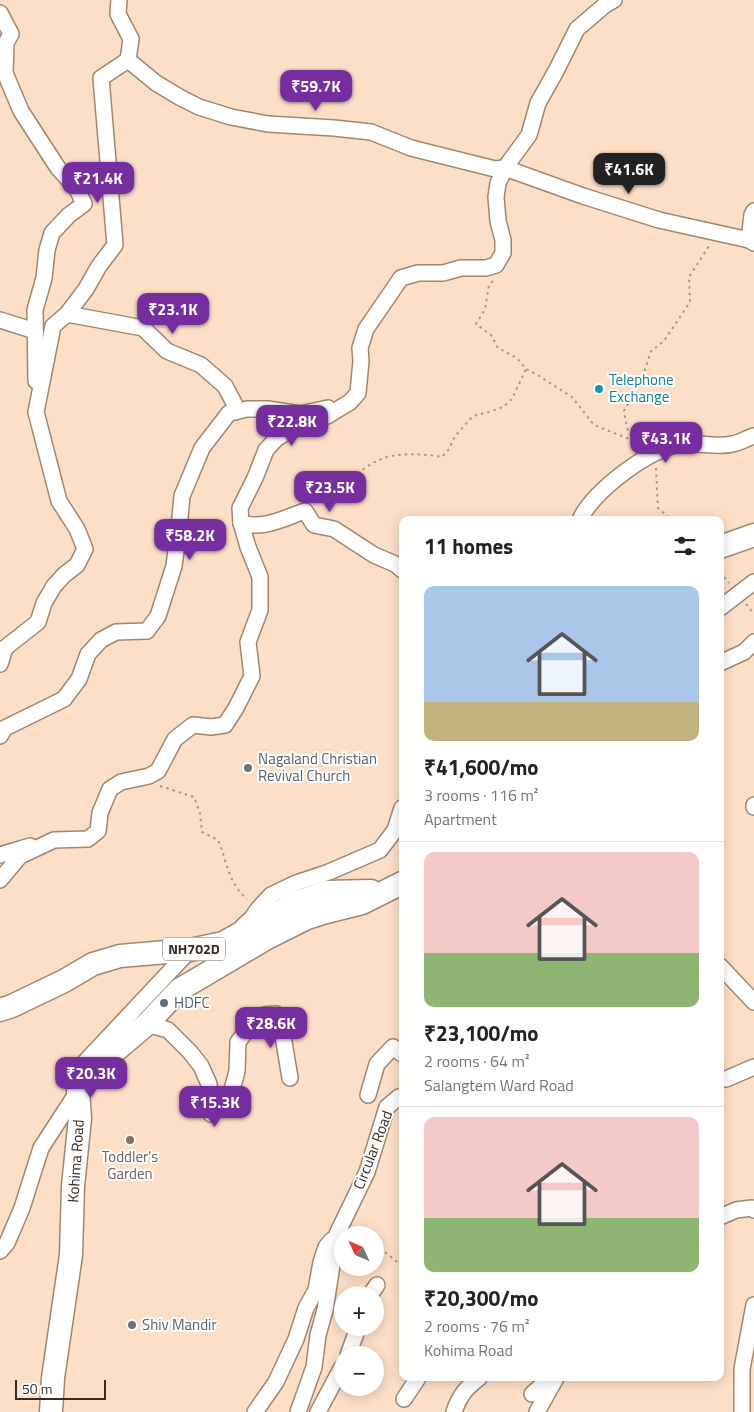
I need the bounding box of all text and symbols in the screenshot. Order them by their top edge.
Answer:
pin: ₹59.7K [275,70,357,112]
text: ₹59.7K [291,74,341,98]
pin: ₹41.6K [588,152,670,195]
text: ₹41.6K [604,157,654,181]
pin: ₹21.4K [57,162,139,204]
text: ₹21.4K [73,166,123,190]
pin: ₹23.1K [132,292,214,335]
text: ₹23.1K [148,297,198,321]
place label: Telephone Exchange [609,368,674,408]
marker: Telephone Exchange [593,383,605,395]
pin: ₹22.8K [251,404,333,447]
text: ₹22.8K [267,409,317,433]
pin: ₹43.1K [625,422,707,464]
text: ₹43.1K [641,426,691,450]
pin: ₹23.5K [289,470,371,513]
text: ₹23.5K [305,475,355,499]
pin: ₹58.2K [149,518,231,561]
text: ₹58.2K [165,523,215,547]
text: 11 homes [424,530,513,562]
icon: filters [671,532,699,560]
icon: home [517,619,607,709]
place label: Nagaland Christian Revival Church [258,747,377,787]
text: ₹41,600/mo [424,751,538,783]
marker: Nagaland Christian Revival Church [242,762,254,774]
text: 3 rooms · 116 m² [424,783,538,807]
text: Apartment [424,807,497,831]
icon: home [517,884,607,974]
road number: NH702D [163,938,225,961]
place label: HDFC [174,991,210,1014]
marker: HDFC [158,997,170,1009]
pin: ₹28.6K [230,1006,312,1049]
text: ₹28.6K [246,1011,296,1035]
text: ₹23,100/mo [424,1017,538,1049]
text: 2 rooms · 64 m² [424,1049,529,1073]
pin: ₹20.3K [50,1056,132,1099]
text: ₹20.3K [66,1061,116,1085]
text: Salangtem Ward Road [424,1073,574,1097]
pin: ₹15.3K [174,1086,256,1128]
text: ₹15.3K [190,1090,240,1114]
street label: Circular Road [347,1107,398,1193]
street label: Kohima Road [61,1119,90,1203]
marker: Toddler's Garden [124,1134,136,1146]
place label: Toddler's Garden [102,1145,158,1185]
icon: home [517,1149,607,1239]
north arrow [334,1226,384,1276]
map controls [334,1226,384,1396]
text: ₹20,300/mo [424,1282,538,1314]
button: + [334,1286,384,1336]
place label: Shiv Mandir [142,1313,217,1336]
text: 2 rooms · 76 m² [424,1314,529,1338]
marker: Shiv Mandir [126,1319,138,1331]
text: Kohima Road [424,1338,513,1362]
button: − [334,1346,384,1396]
scale bar [15,1377,106,1400]
text: 50 m [22,1378,52,1399]

